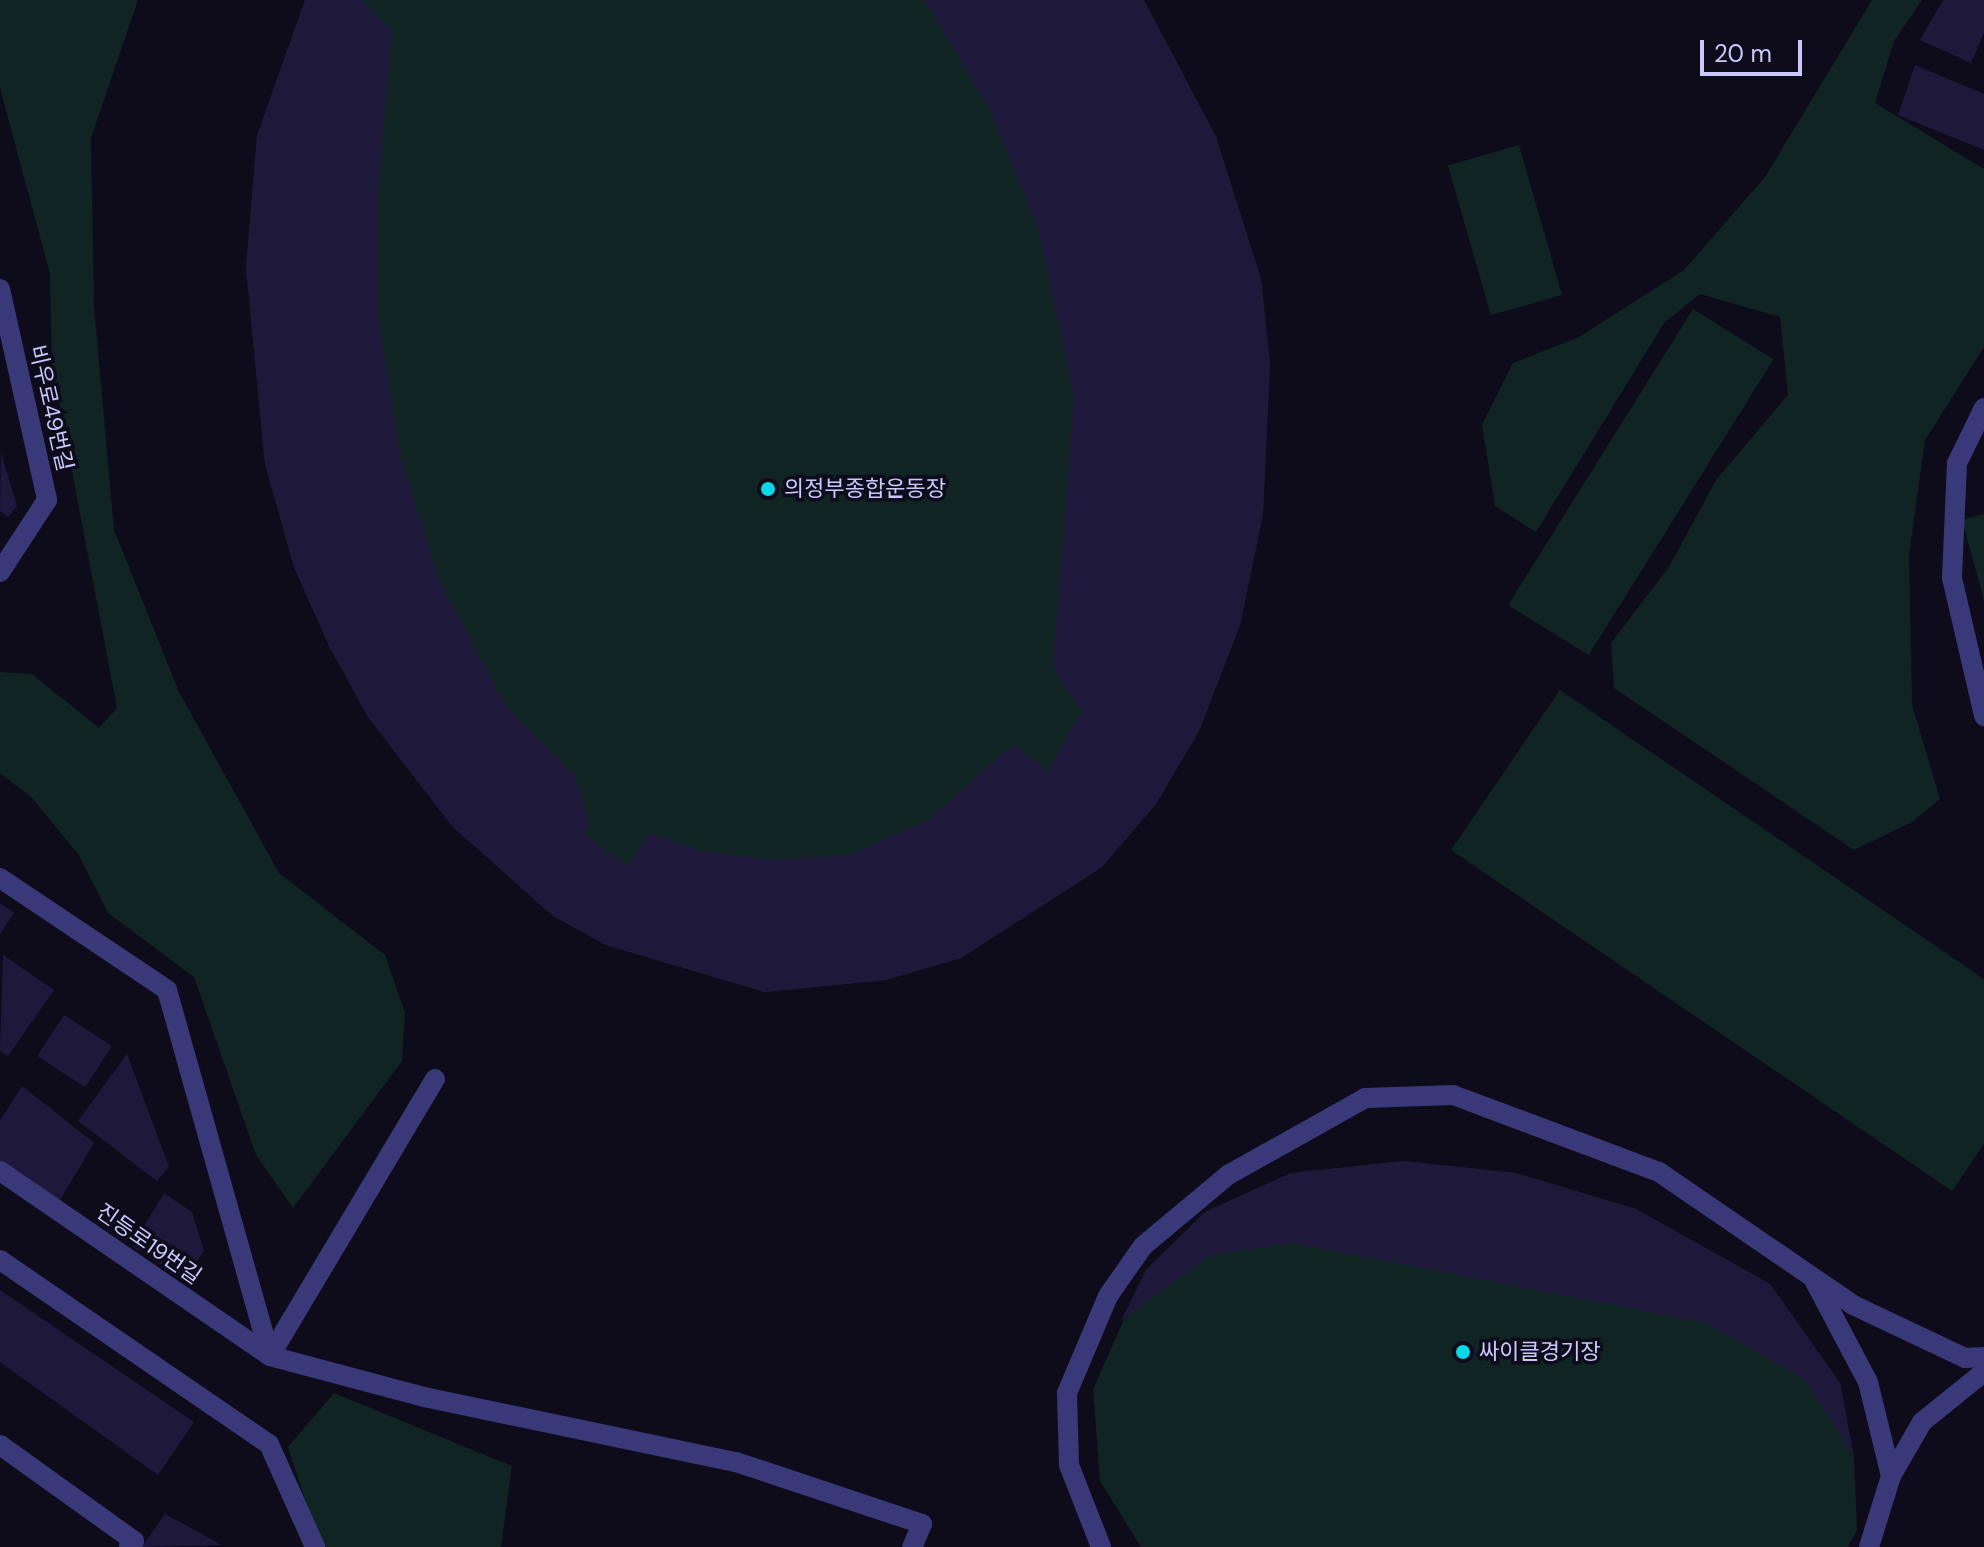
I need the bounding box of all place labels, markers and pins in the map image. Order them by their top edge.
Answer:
place label: 의정부종합운동장 [784,476,946,502]
marker: 의정부종합운동장 [759,480,777,498]
place label: 싸이클경기장 [1479,1339,1600,1365]
marker: 싸이클경기장 [1454,1343,1472,1361]

